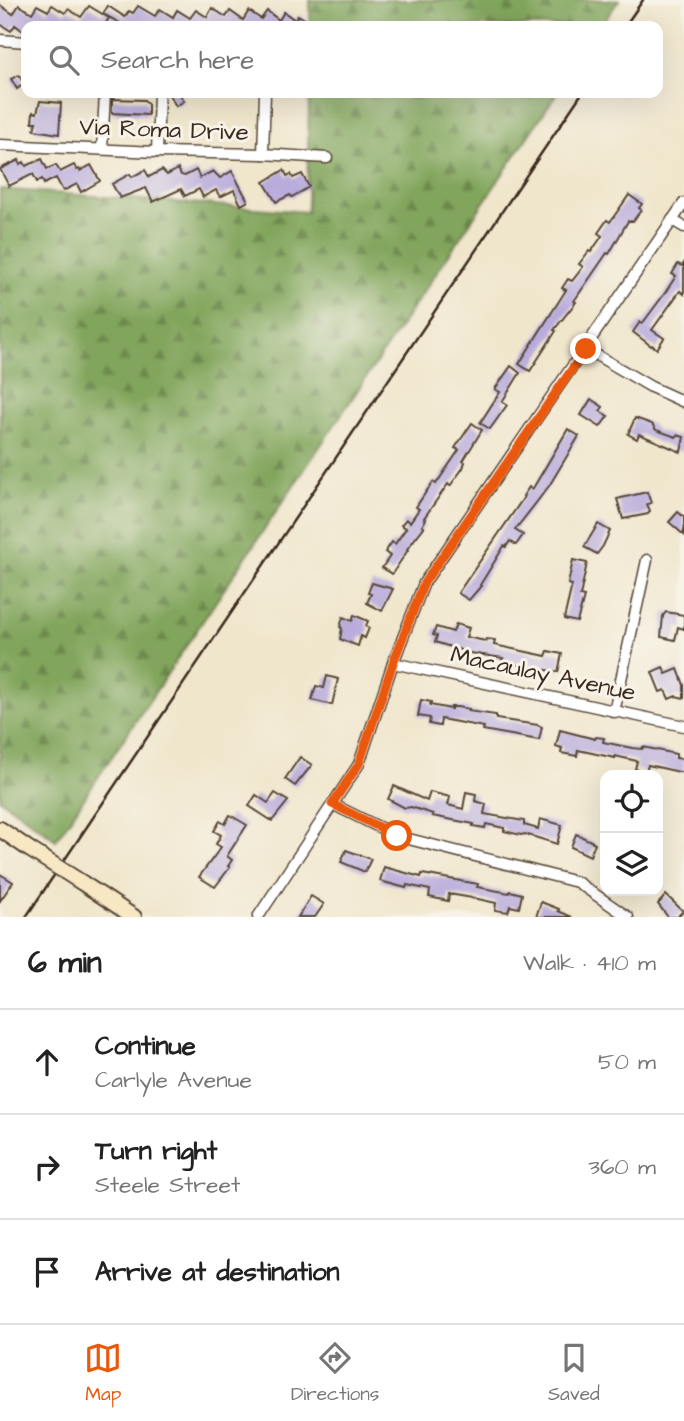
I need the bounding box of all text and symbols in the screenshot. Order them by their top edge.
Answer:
search box [21,21,663,98]
icon: search [45,41,83,79]
text: Search here [101,42,254,78]
street label: Via Roma Drive [79,110,249,150]
route end [570,333,601,364]
street label: Macaulay Avenue [447,638,639,711]
map controls [600,770,663,896]
button: locate [600,770,663,833]
route start [381,820,412,851]
button: layers [600,833,663,896]
text: 6 min [28,942,102,984]
text: Walk · 410 m [523,947,656,979]
text: Continue [95,1028,196,1064]
icon: ahead [28,1043,66,1081]
text: 50 m [598,1046,656,1078]
text: Carlyle Avenue [95,1064,252,1096]
text: Turn right [95,1133,217,1169]
icon: right [28,1148,66,1186]
text: 360 m [588,1151,656,1183]
text: Steele Street [95,1169,240,1201]
icon: arrive [28,1253,66,1291]
text: Arrive at destination [95,1254,340,1290]
tab: Map [84,1339,122,1408]
tab: Directions [291,1339,379,1408]
tab: Saved [548,1339,600,1408]

